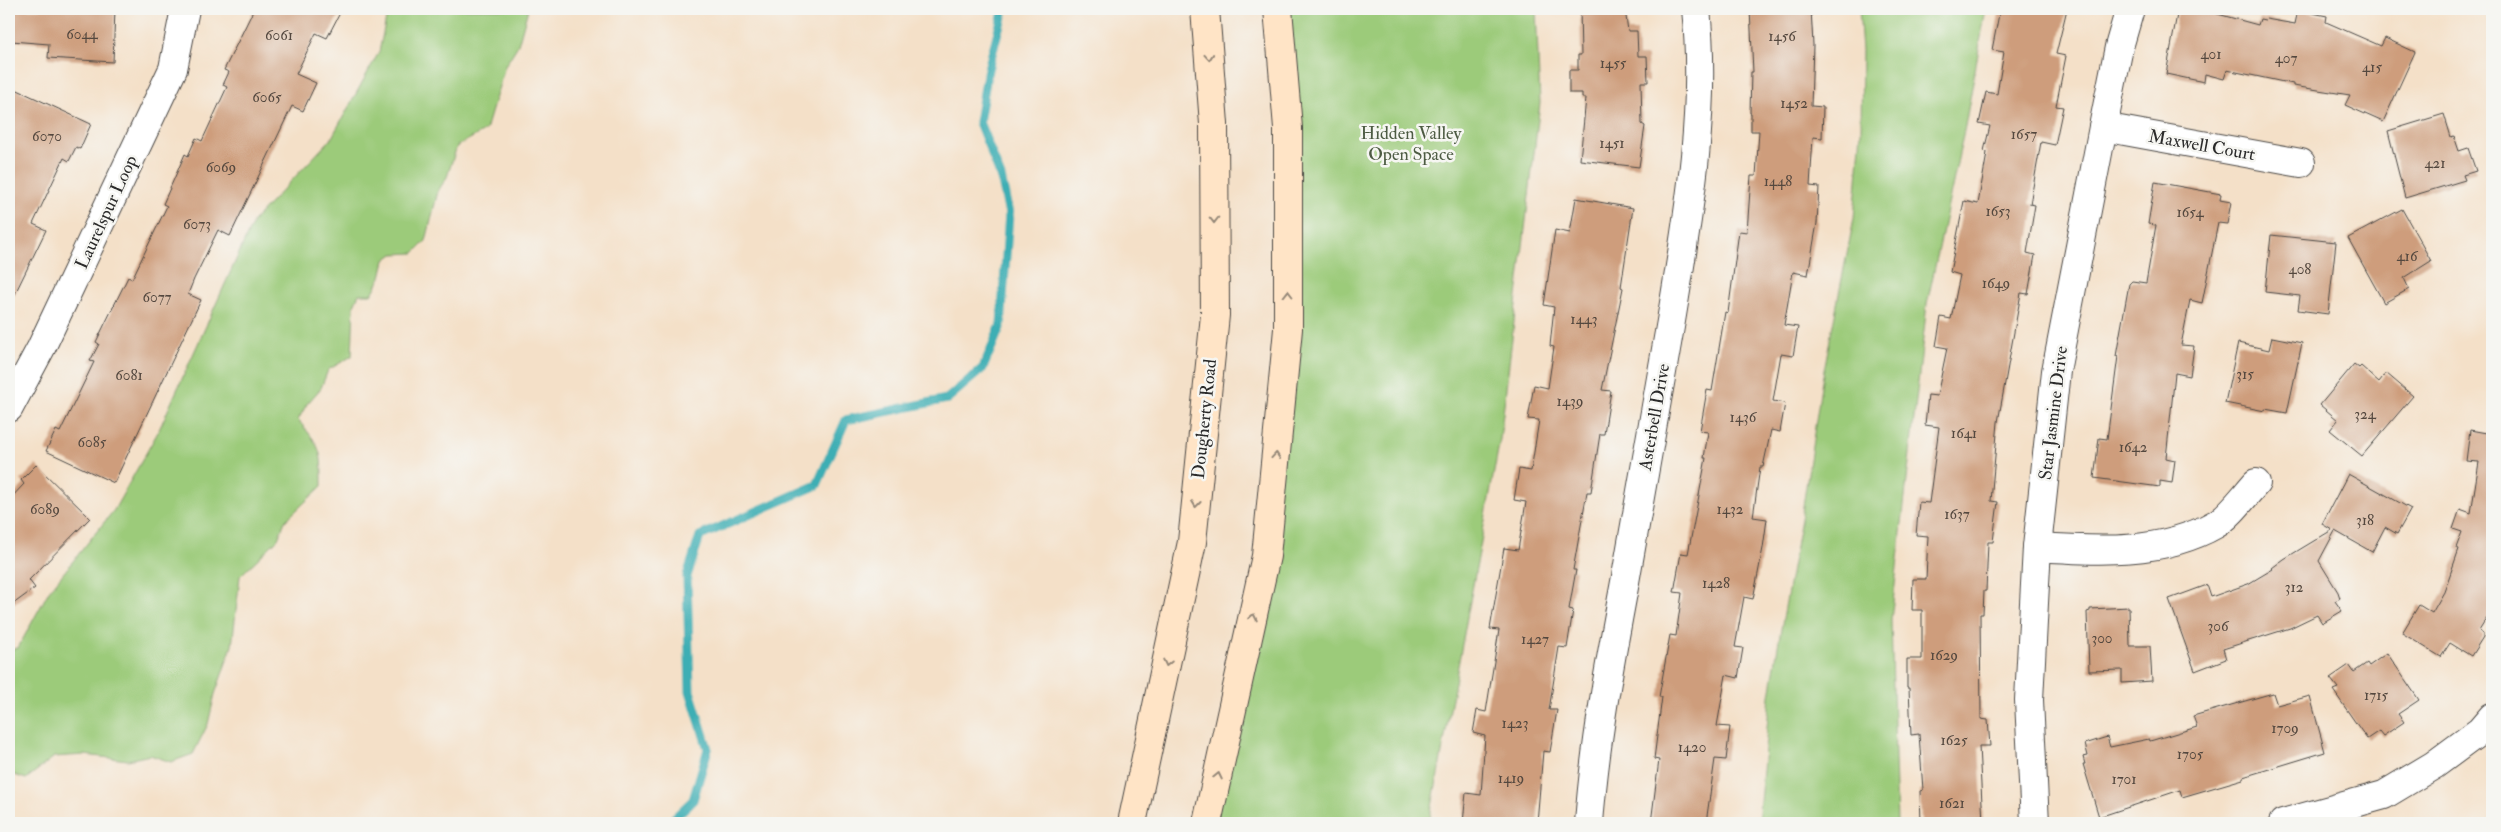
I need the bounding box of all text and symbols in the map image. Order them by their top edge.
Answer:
house number: 6044 [66,25,99,44]
house number: 6061 [265,26,293,45]
house number: 1456 [1768,27,1797,46]
house number: 401 [2200,45,2222,64]
house number: 407 [2275,49,2297,68]
one-way arrow [1203,54,1214,62]
house number: 1455 [1600,54,1627,73]
house number: 415 [2362,58,2382,77]
house number: 6065 [252,88,282,107]
house number: 1452 [1780,94,1808,113]
park label: Hidden Valley Open Space [1361,122,1463,166]
house number: 1657 [2011,125,2037,144]
street label: Maxwell Court [2147,125,2257,166]
house number: 6070 [32,127,62,146]
house number: 1451 [1599,134,1625,153]
street label: Laurelspur Loop [70,152,143,273]
house number: 421 [2424,154,2446,173]
house number: 6069 [206,158,236,177]
house number: 1448 [1764,172,1792,191]
house number: 1653 [1985,202,2011,221]
house number: 1654 [2176,203,2204,222]
house number: 6073 [183,215,211,234]
one-way arrow [1209,216,1219,224]
house number: 416 [2397,247,2419,266]
house number: 408 [2289,260,2311,279]
house number: 1649 [1982,274,2010,293]
house number: 6077 [142,288,172,307]
one-way arrow [1283,290,1293,298]
house number: 1443 [1570,310,1598,329]
street label: Star Jasmine Drive [2034,344,2073,481]
street label: Dougherty Road [1187,358,1222,480]
street label: Asterbell Drive [1634,361,1675,473]
house number: 315 [2236,365,2254,384]
house number: 6081 [115,366,143,385]
house number: 1439 [1557,392,1583,411]
house number: 324 [2354,405,2377,424]
house number: 1436 [1730,408,1758,427]
house number: 1641 [1951,424,1977,443]
house number: 6085 [78,433,107,452]
house number: 1642 [2119,438,2148,457]
one-way arrow [1270,452,1281,460]
house number: 6089 [30,500,60,519]
one-way arrow [1191,500,1202,508]
house number: 1432 [1717,500,1744,519]
house number: 1637 [1944,505,1970,524]
house number: 318 [2356,511,2374,530]
house number: 1428 [1702,574,1730,593]
house number: 312 [2285,578,2304,597]
one-way arrow [1247,612,1258,621]
house number: 306 [2207,617,2230,636]
house number: 300 [2091,629,2113,648]
house number: 1427 [1521,630,1549,649]
house number: 1629 [1930,646,1958,665]
one-way arrow [1162,659,1173,668]
house number: 1715 [2364,686,2388,705]
house number: 1423 [1502,714,1528,733]
house number: 1709 [2271,719,2299,738]
house number: 1625 [1941,731,1968,750]
house number: 1420 [1678,738,1706,757]
house number: 1705 [2177,745,2204,764]
house number: 1419 [1498,769,1524,788]
house number: 1701 [2111,770,2137,789]
one-way arrow [1212,771,1223,780]
house number: 1621 [1939,794,1965,813]

